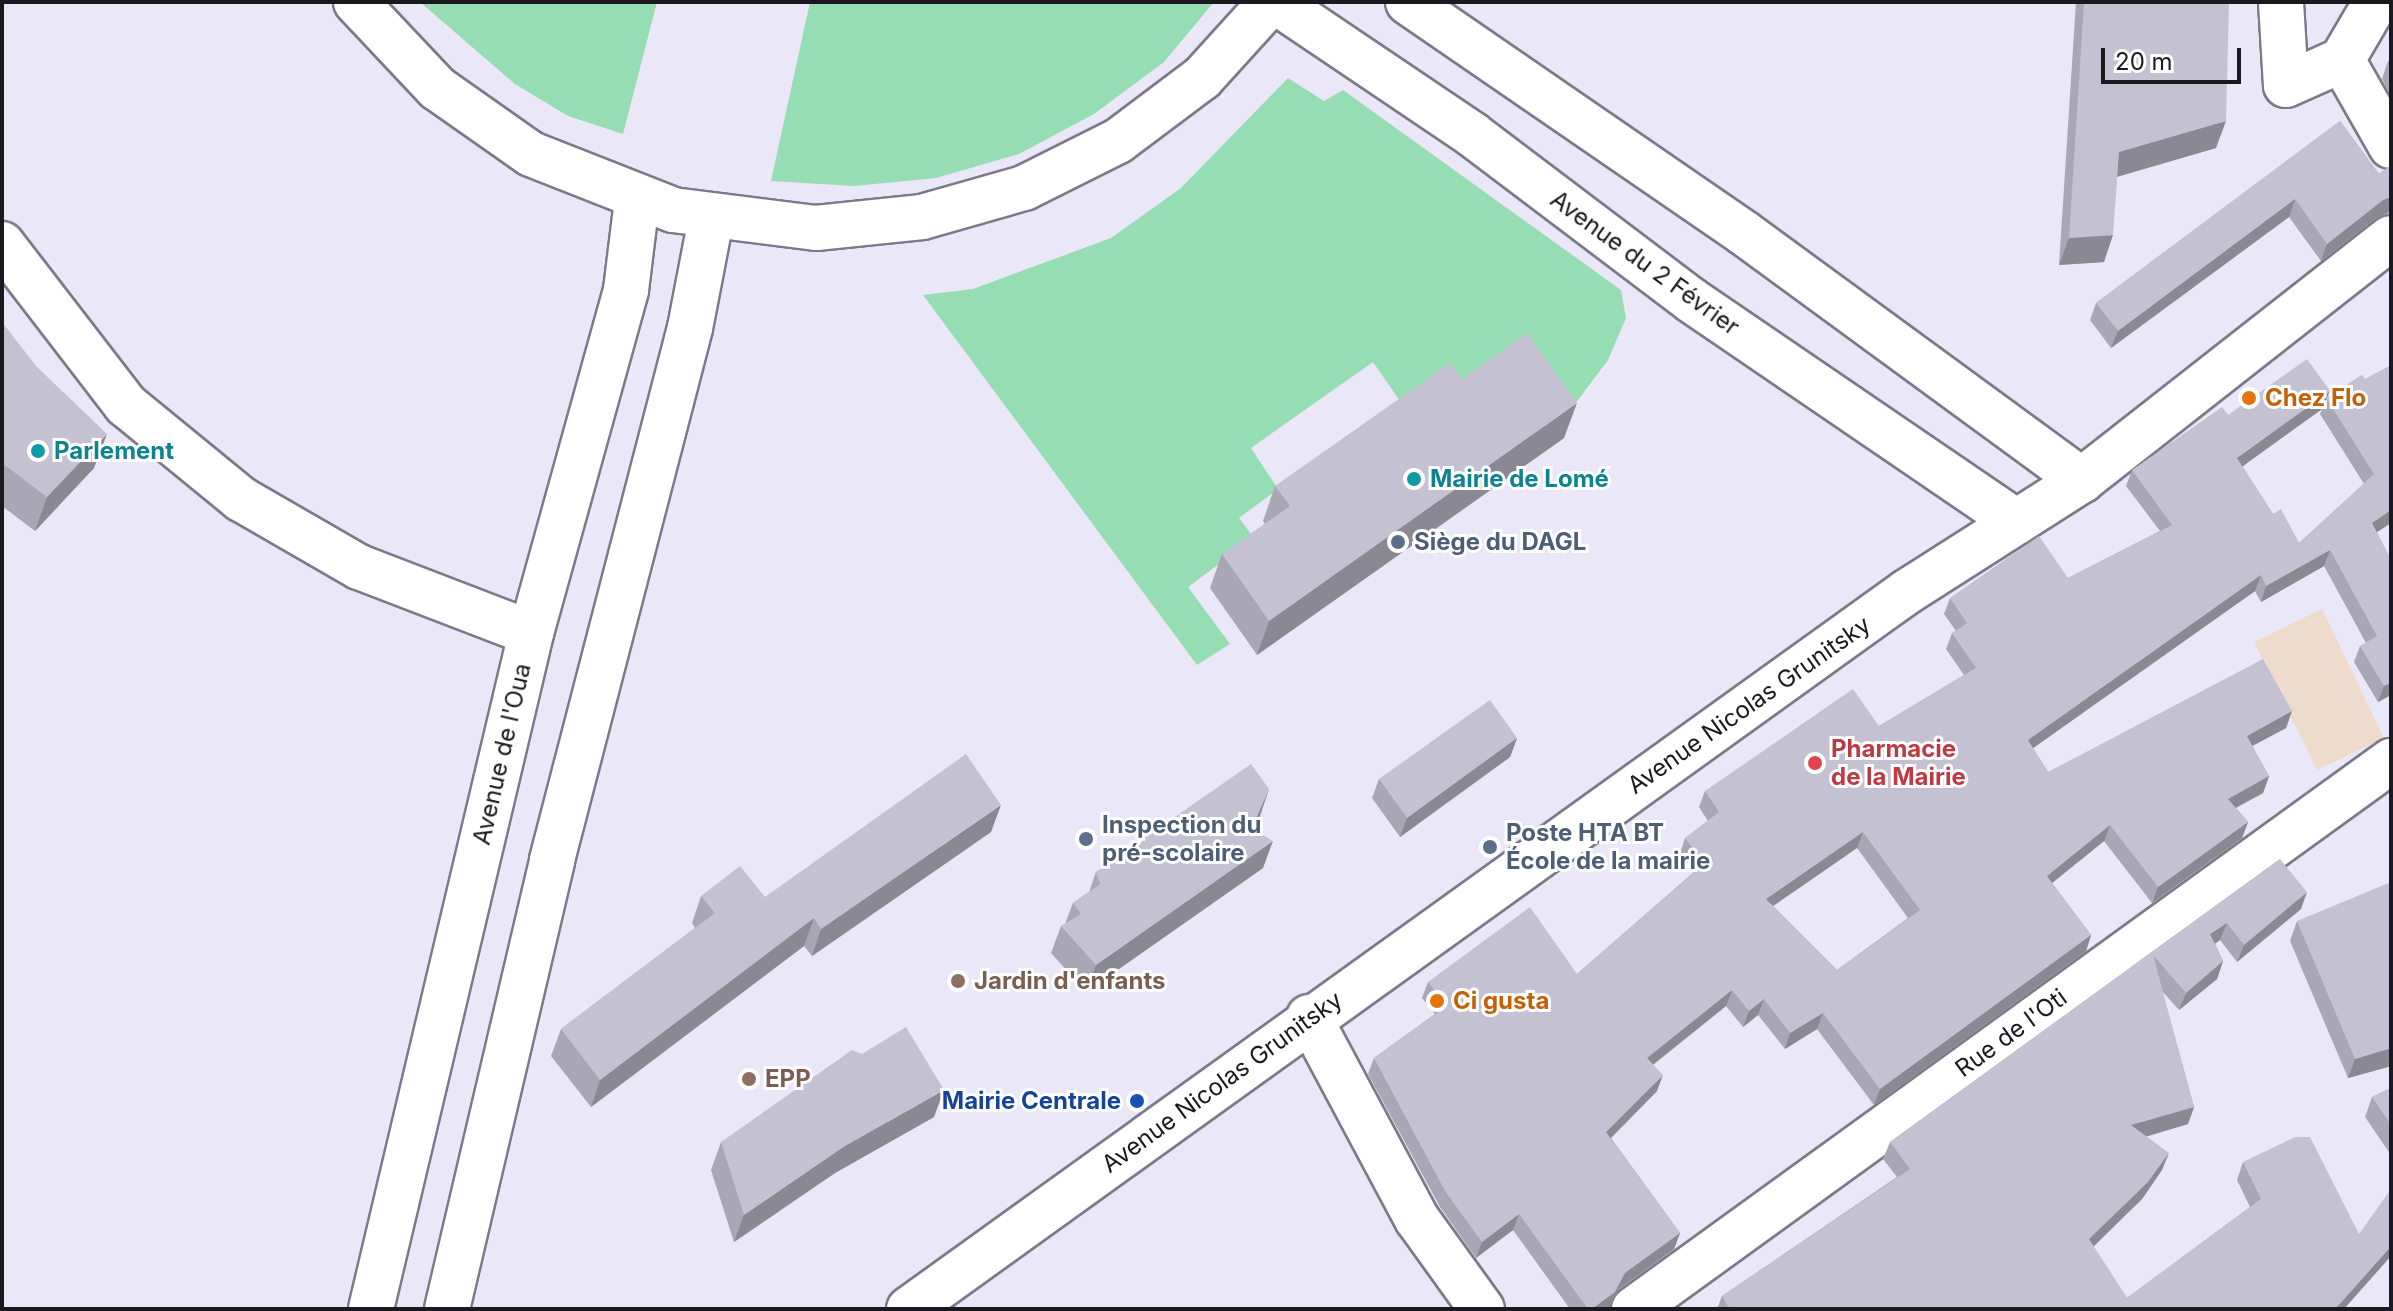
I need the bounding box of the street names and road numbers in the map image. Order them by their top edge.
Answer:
street label: Avenue du 2 Février [1545,185,1745,341]
street label: Avenue Nicolas Grunitsky [1622,610,1876,800]
street label: Avenue de l'Oua [467,660,537,848]
street label: Rue de l'Oti [1950,983,2072,1083]
street label: Avenue Nicolas Grunitsky [1096,985,1348,1179]

